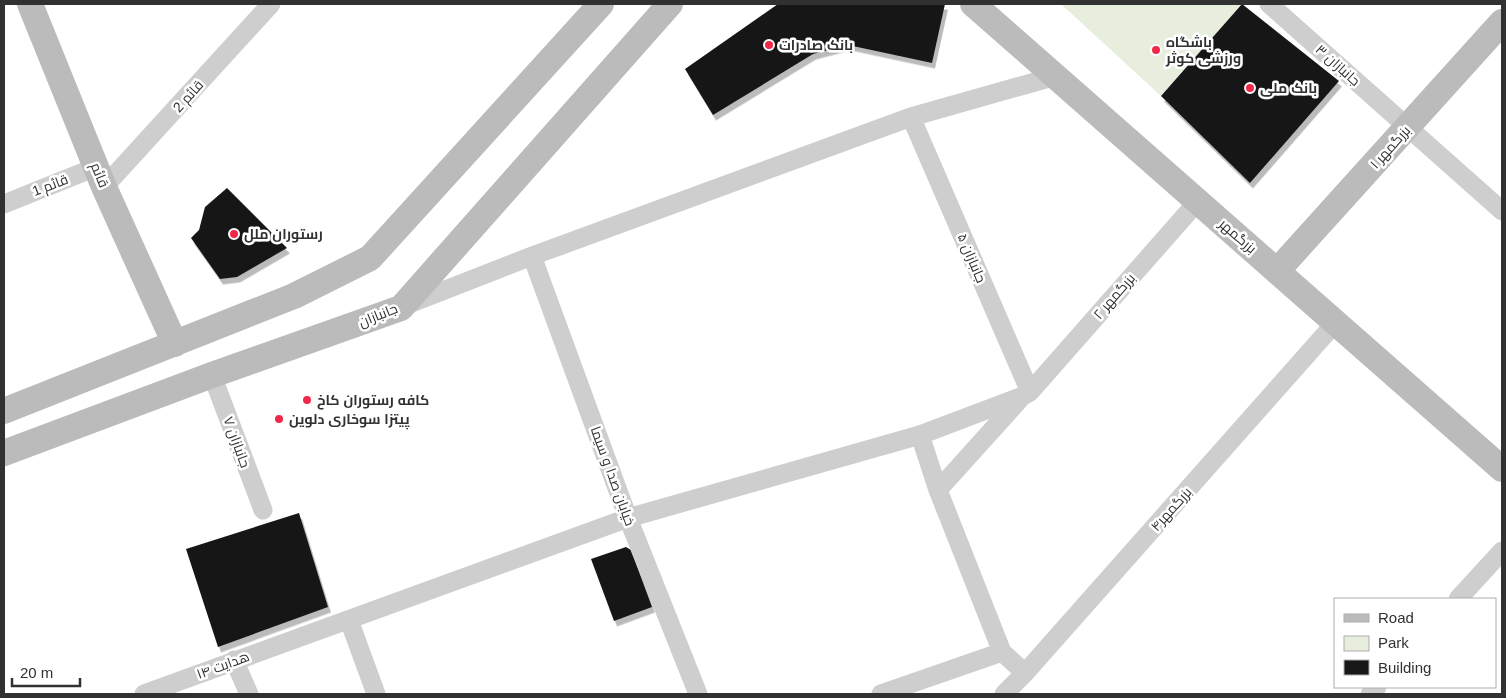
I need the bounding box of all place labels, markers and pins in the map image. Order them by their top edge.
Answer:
place label: باشگاه ورزشی کوثر [1165,34,1241,67]
place label: بانک صادرات [779,37,853,53]
marker: بانک صادرات [763,39,775,51]
marker: باشگاه ورزشی کوثر [1150,44,1162,56]
place label: بانک ملی [1260,80,1317,97]
marker: بانک ملی [1244,82,1256,94]
place label: رستوران ملل [244,226,323,243]
marker: رستوران ملل [228,228,240,240]
place label: کافه رستوران کاخ [317,392,429,410]
marker: کافه رستوران کاخ [301,394,313,406]
place label: پیتزا سوخاری دلوین [289,411,410,430]
marker: پیتزا سوخاری دلوین [273,413,285,425]

